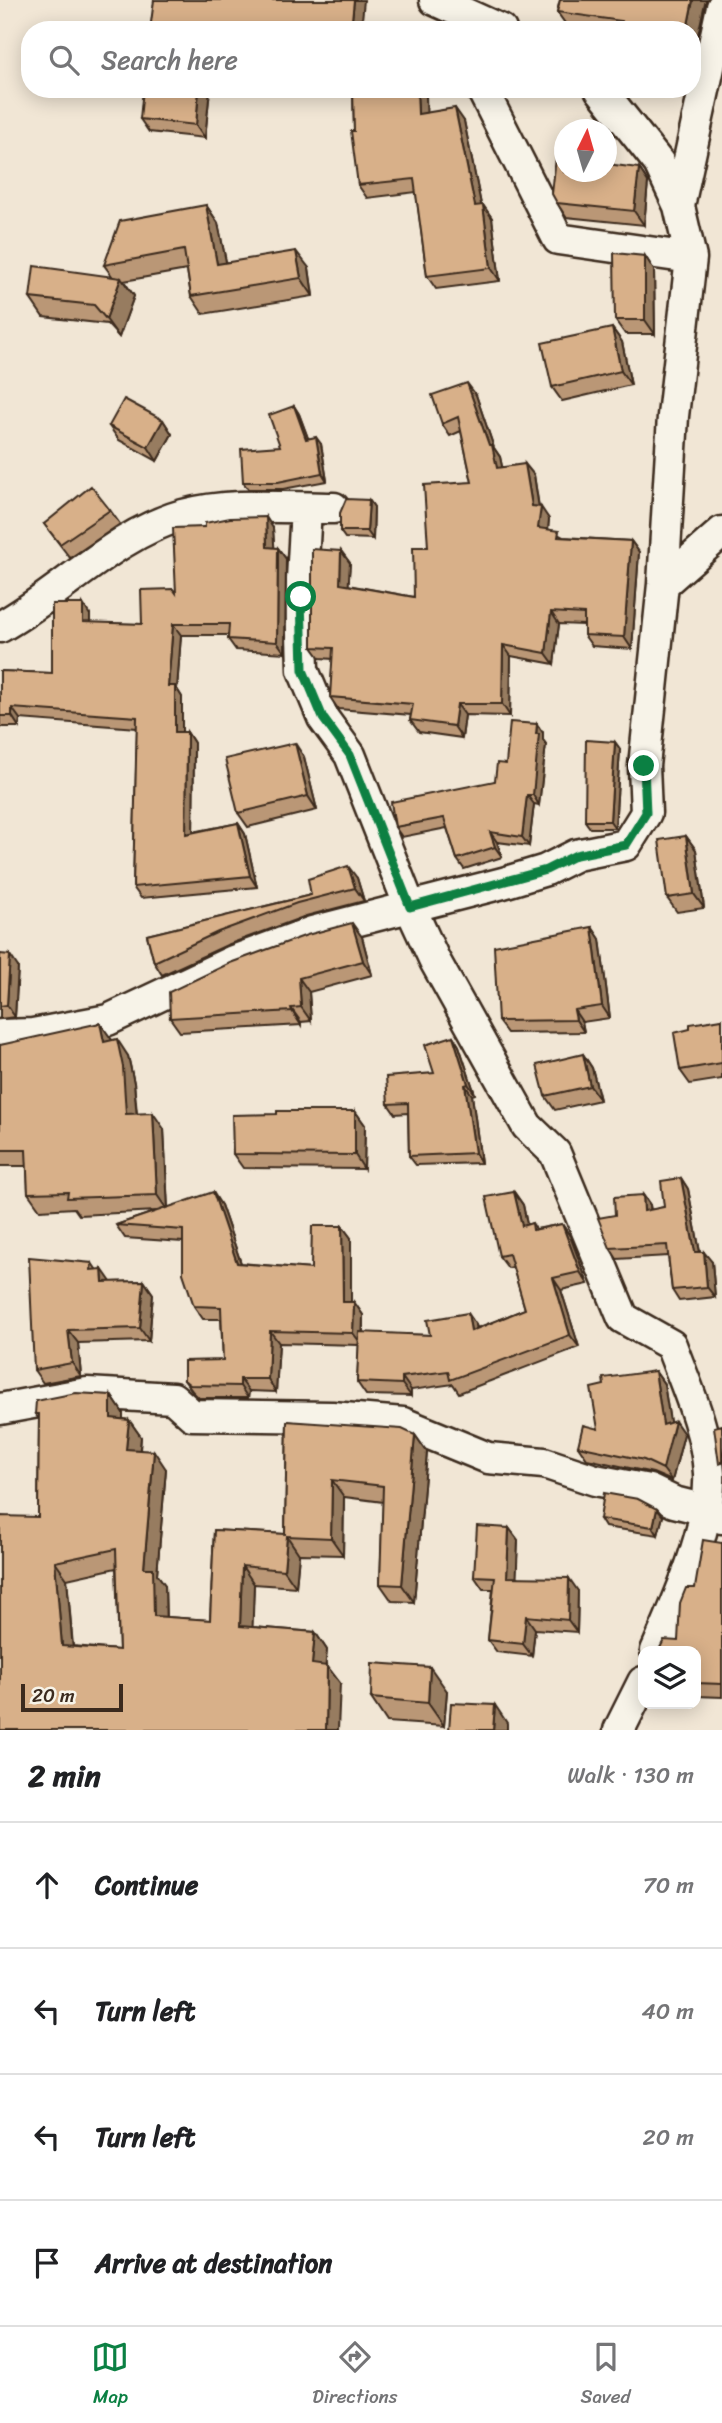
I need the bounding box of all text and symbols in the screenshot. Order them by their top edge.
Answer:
search box [21,21,701,98]
text: Search here [101,37,238,83]
icon: search [45,41,83,79]
north arrow [554,119,617,182]
route start [285,581,316,612]
route end [628,750,659,781]
map controls [638,1646,701,1709]
button: layers [638,1646,701,1709]
text: 20 m [32,1679,75,1712]
scale bar [21,1681,122,1713]
text: 2 min [28,1749,101,1803]
text: Walk · 130 m [567,1755,694,1796]
text: Continue [95,1862,198,1908]
text: 70 m [643,1865,694,1906]
icon: ahead [28,1866,66,1904]
text: Turn left [95,1988,195,2034]
text: 40 m [641,1991,694,2032]
icon: left [28,1992,66,2030]
text: Turn left [95,2114,195,2160]
text: 20 m [643,2117,694,2158]
icon: left [28,2118,66,2156]
text: Arrive at destination [95,2240,332,2286]
icon: arrive [28,2244,66,2282]
tab: Map [91,2338,129,2413]
tab: Directions [312,2338,398,2413]
tab: Saved [580,2338,631,2413]

